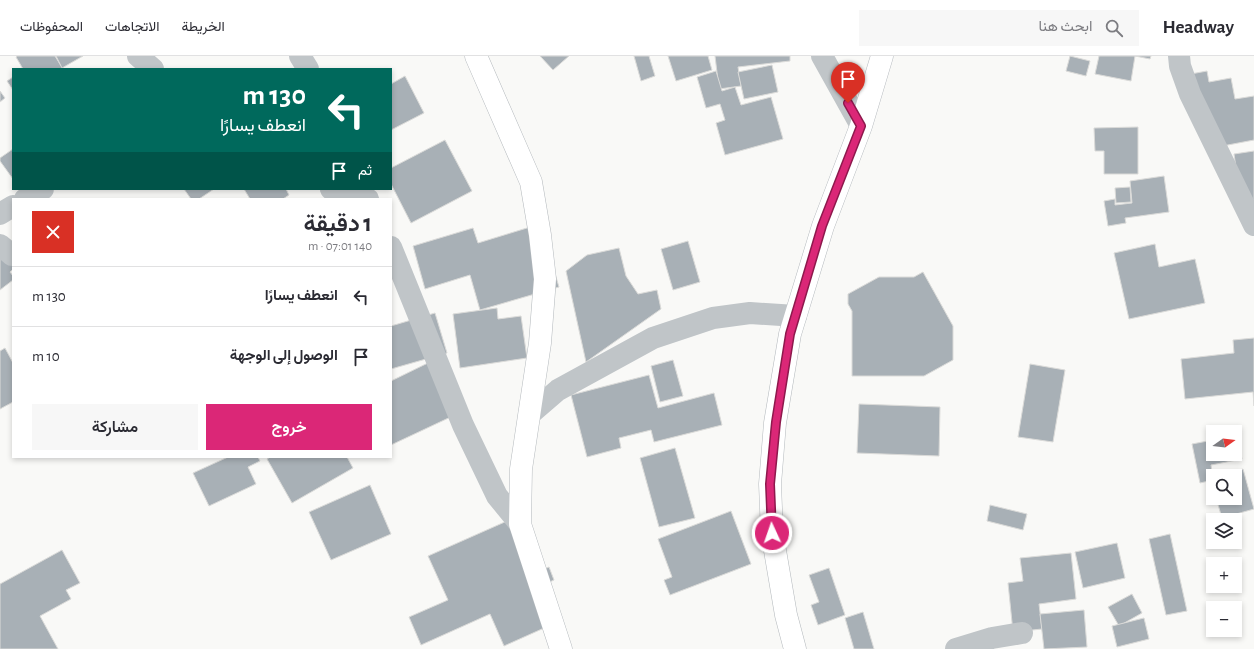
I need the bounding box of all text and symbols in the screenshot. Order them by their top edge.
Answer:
search box [859,10,1139,46]
icon: search [1103,17,1125,39]
text: Headway [1163,18,1234,37]
text: ابحث هنا [1039,19,1093,34]
text: المحفوظات [20,20,83,34]
text: الاتجاهات [105,20,159,34]
text: الخريطة [181,20,225,34]
pin [831,62,865,103]
icon: arrive [837,68,859,90]
text: 130 m [242,82,306,110]
icon: left [320,84,372,136]
text: انعطف يسارًا [220,117,306,135]
icon: arrive [328,160,350,182]
text: ثم [358,163,372,178]
button: close [32,211,74,253]
text: 1 دقيقة [303,212,372,236]
text: 140 m · 07:01 [308,240,372,253]
icon: left [350,286,372,308]
text: انعطف يسارًا [265,288,338,303]
text: 130 m [32,289,66,304]
icon: arrive [350,346,372,368]
text: الوصول إلى الوجهة [230,348,338,363]
text: 10 m [32,349,60,364]
button: مشاركة [32,404,198,450]
button: خروج [206,404,372,450]
north arrow [1206,425,1242,461]
map controls [1206,425,1242,637]
button: search [1206,469,1242,505]
position arrow [751,512,793,554]
button: layers [1206,513,1242,549]
button: + [1206,557,1242,593]
button: − [1206,601,1242,637]

